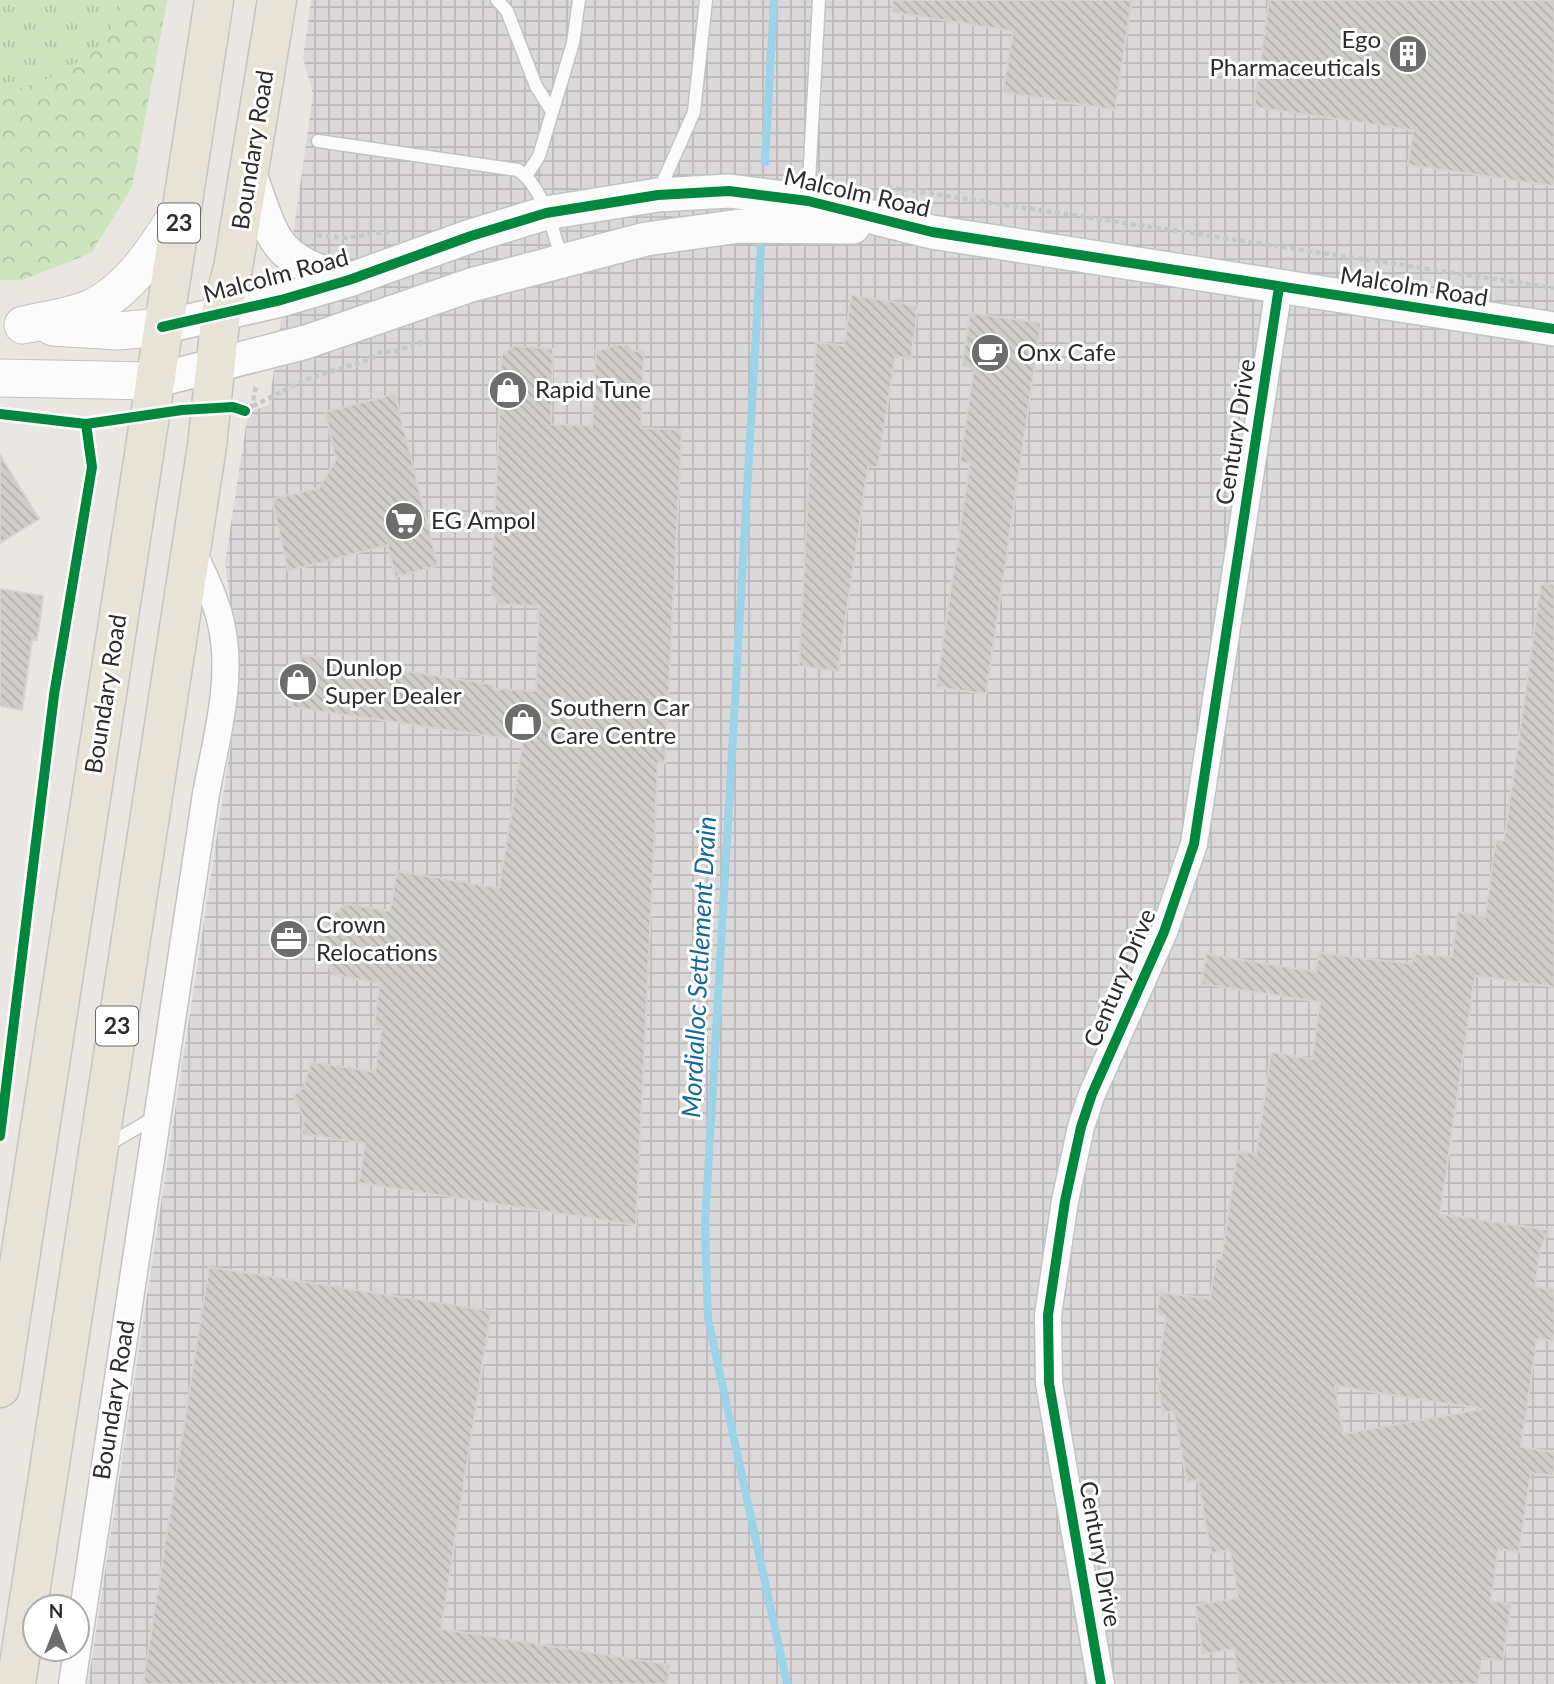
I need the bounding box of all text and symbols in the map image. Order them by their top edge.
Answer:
place label: Ego Pharmaceuticals [1209,24,1381,81]
building icon: Ego Pharmaceuticals [1387,33,1429,75]
street label: Boundary Road [225,68,278,232]
street label: Malcolm Road [781,161,933,222]
road number: 23 [158,204,200,243]
street label: Malcolm Road [200,241,351,308]
street label: Malcolm Road [1338,260,1490,312]
cafe icon: Onx Cafe [969,332,1011,374]
place label: Onx Cafe [1017,337,1116,366]
street label: Century Drive [1209,357,1260,507]
shop icon: Rapid Tune [487,369,529,411]
place label: Rapid Tune [535,374,651,403]
supermarket icon: EG Ampol [383,500,425,542]
place label: EG Ampol [431,505,536,534]
street label: Boundary Road [78,612,131,776]
place label: Dunlop Super Dealer [325,652,462,709]
shop icon: Dunlop Super Dealer [277,661,319,703]
place label: Southern Car Care Centre [550,692,690,749]
shop icon: Southern Car Care Centre [502,701,544,743]
water label: Mordialloc Settlement Drain [674,815,722,1119]
street label: Century Drive [1076,904,1161,1051]
place label: Crown Relocations [316,909,438,966]
office icon: Crown Relocations [268,918,310,960]
road number: 23 [96,1007,138,1046]
street label: Boundary Road [86,1318,139,1482]
street label: Century Drive [1074,1479,1129,1629]
north arrow [21,1593,91,1663]
text: N [49,1599,63,1622]

